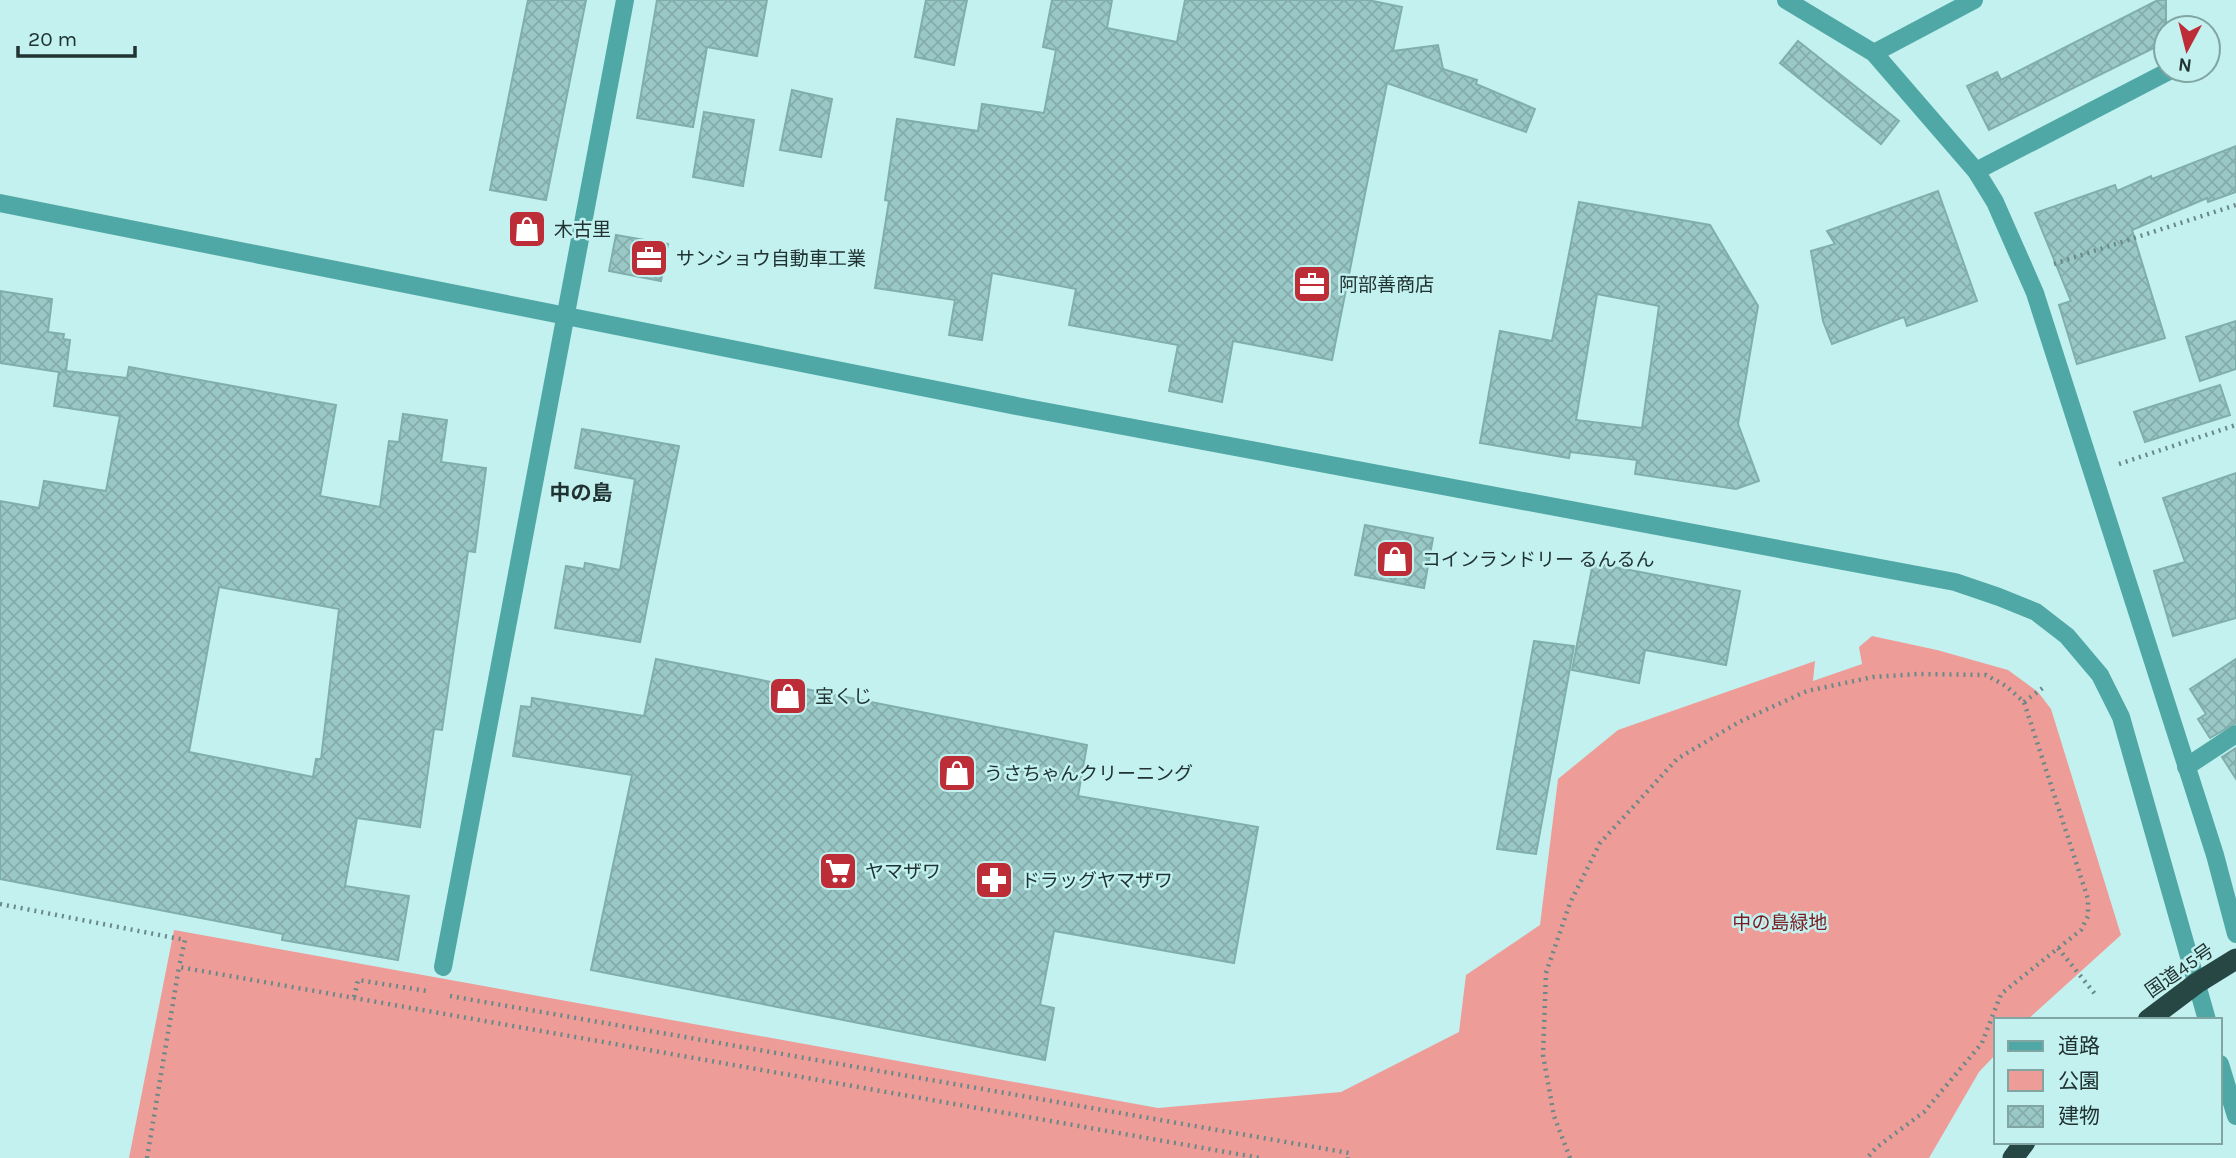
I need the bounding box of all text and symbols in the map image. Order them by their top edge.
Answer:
scale bar [18,14,135,58]
north arrow [2152,14,2222,84]
text: 20 m [28,27,77,51]
text: N [2177,53,2193,77]
shop icon: 木古里 [506,208,548,250]
place label: 木古里 [554,219,611,241]
office icon: サンショウ自動車工業 [628,237,670,279]
place label: サンショウ自動車工業 [676,248,866,270]
office icon: 阿部善商店 [1291,263,1333,305]
place label: 阿部善商店 [1339,274,1434,296]
district label: 中の島 [550,481,613,505]
shop icon: コインランドリー るんるん [1374,538,1416,580]
place label: コインランドリー るんるん [1422,549,1655,571]
shop icon: 宝くじ [767,675,809,717]
place label: 宝くじ [815,686,872,708]
shop icon: うさちゃんクリーニング [936,752,978,794]
place label: うさちゃんクリーニング [984,763,1193,785]
supermarket icon: ヤマザワ [817,850,859,892]
pharmacy icon: ドラッグヤマザワ [973,859,1015,901]
place label: ヤマザワ [865,861,941,883]
place label: ドラッグヤマザワ [1021,870,1173,892]
park label: 中の島緑地 [1732,912,1828,934]
street label: 国道45号 [2141,939,2218,1002]
legend [1994,1018,2222,1144]
text: 道路 [2058,1034,2100,1058]
text: 公園 [2058,1069,2100,1093]
text: 建物 [2058,1104,2100,1128]

